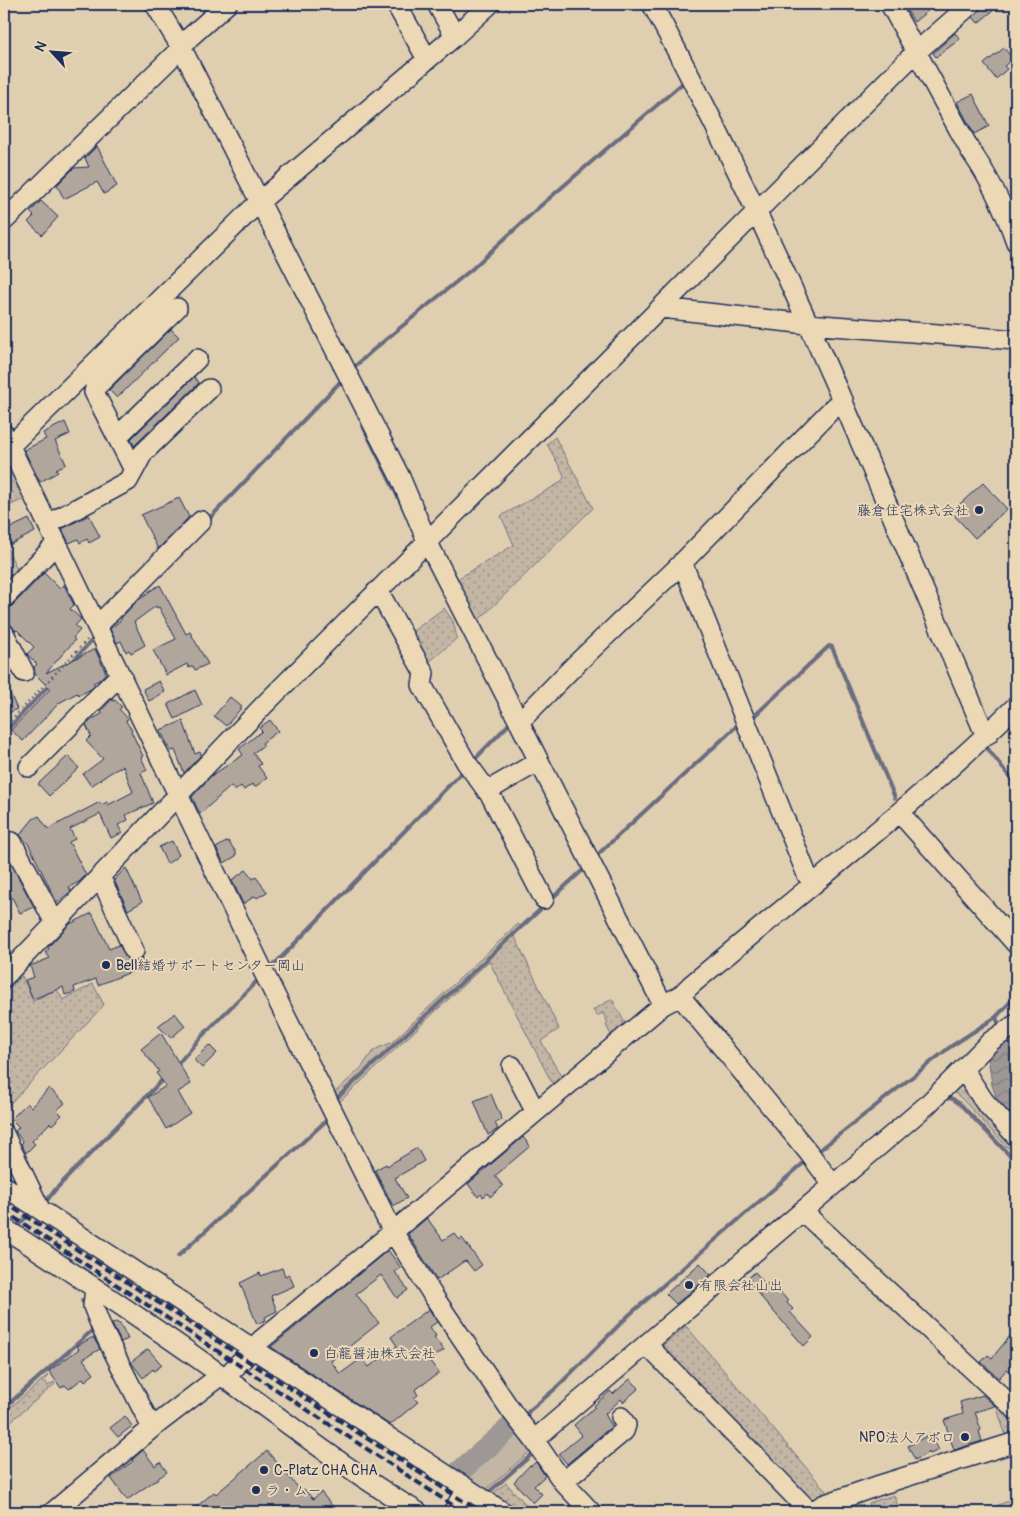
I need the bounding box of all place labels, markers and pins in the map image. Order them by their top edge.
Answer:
place label: 藤倉住宅株式会社 [857,502,969,519]
marker: 藤倉住宅株式会社 [973,504,985,516]
place label: Bell結婚サポートセンター岡山 [116,957,305,974]
marker: Bell結婚サポートセンター岡山 [100,959,112,971]
place label: 有限会社山出 [699,1277,783,1294]
marker: 有限会社山出 [683,1279,695,1291]
place label: 白龍醤油株式会社 [324,1345,436,1362]
marker: 白龍醤油株式会社 [308,1347,320,1359]
place label: NPO法人アポロ [859,1429,955,1446]
marker: NPO法人アポロ [959,1431,971,1443]
place label: C-Platz CHA CHA [274,1462,378,1479]
marker: C-Platz CHA CHA [258,1464,270,1476]
place label: ラ・ムー [266,1482,321,1499]
marker: ラ・ムー [250,1484,262,1496]

